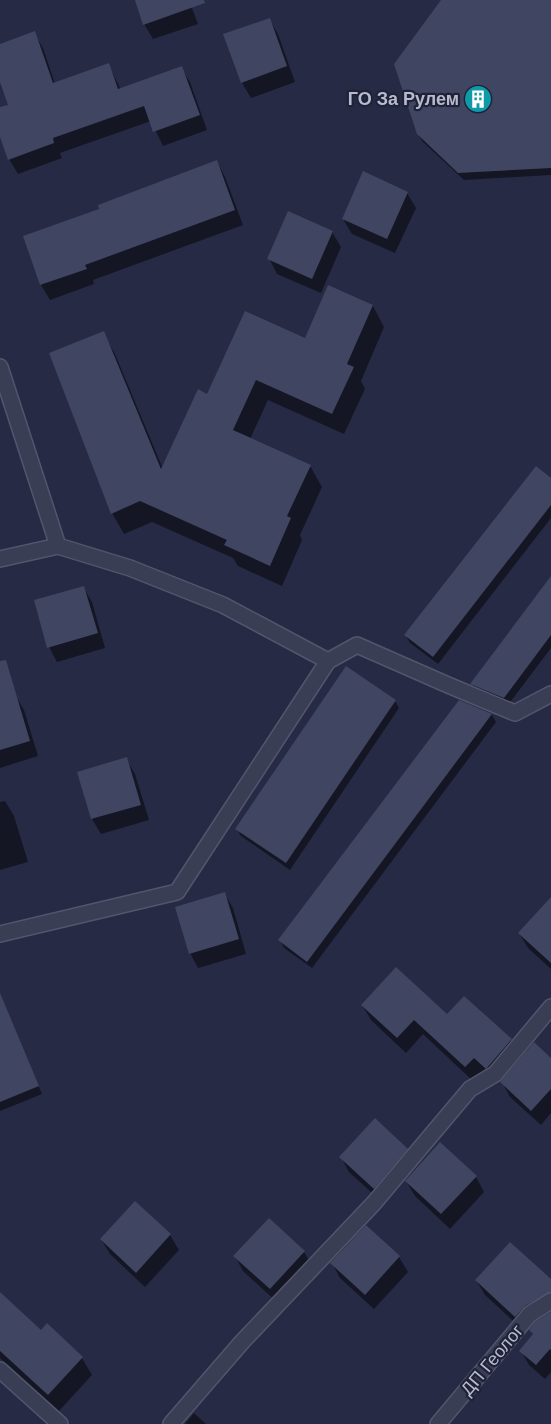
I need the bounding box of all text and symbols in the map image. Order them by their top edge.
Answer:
building icon: ГО За Рулем [463,84,493,114]
place label: ГО За Рулем [348,89,459,109]
street label: ДП Геолог [457,1320,527,1399]

